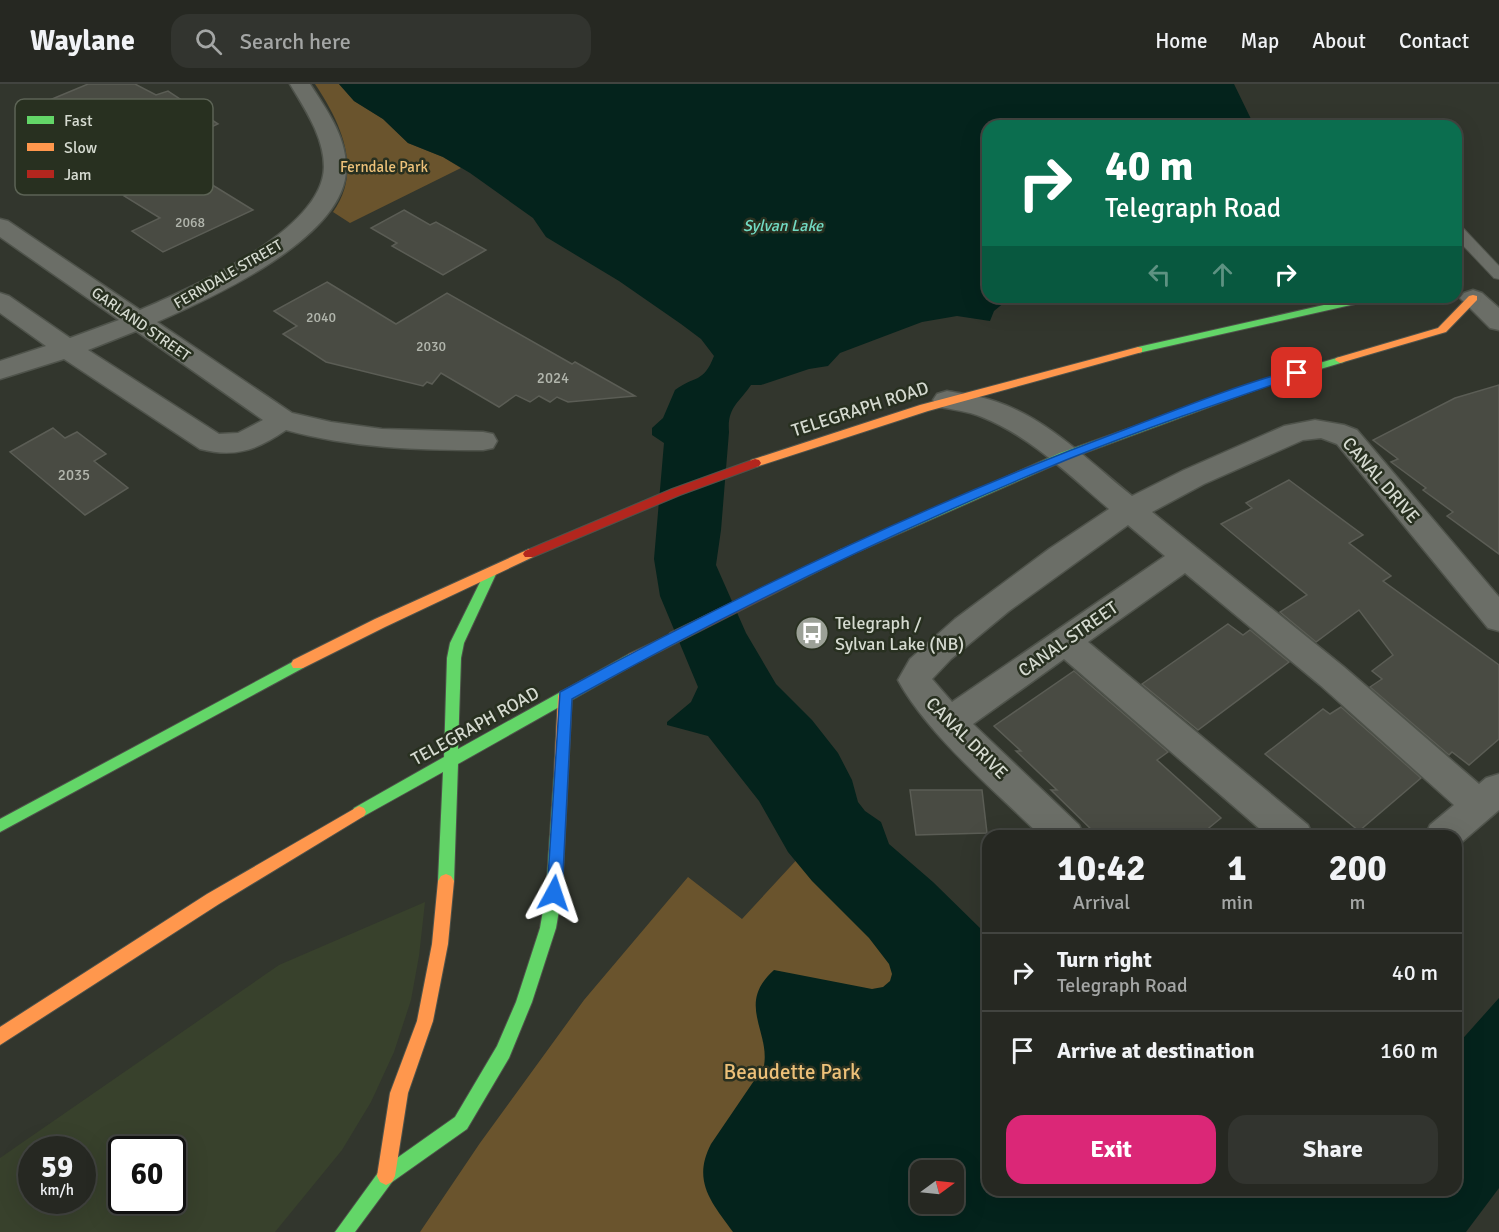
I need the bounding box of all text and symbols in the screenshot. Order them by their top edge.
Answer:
search box [171,14,591,68]
text: Waylane [30,24,135,58]
icon: search [192,25,225,58]
text: Search here [240,28,351,55]
text: Home [1155,28,1208,54]
text: Map [1241,28,1279,54]
text: About [1312,28,1366,54]
text: Contact [1399,28,1469,54]
legend [15,99,213,195]
text: Fast [64,111,93,131]
text: Slow [64,138,98,158]
text: 40 m [1105,141,1194,192]
icon: right [1006,144,1084,222]
park label: Ferndale Park [340,158,428,176]
text: Jam [64,165,92,185]
text: Telegraph Road [1105,192,1281,225]
house number: 2068 [175,214,205,231]
water label: Sylvan Lake [743,216,824,236]
street label: FERNDALE STREET [171,235,286,312]
icon: left [1143,258,1176,291]
icon: ahead [1206,258,1239,291]
icon: right [1269,258,1302,291]
street label: GARLAND STREET [88,283,194,365]
house number: 2040 [306,309,336,326]
house number: 2030 [416,338,446,355]
pin [1271,347,1322,398]
icon: arrive [1280,356,1313,389]
house number: 2024 [537,369,569,387]
street label: TELEGRAPH ROAD [789,376,931,442]
street label: CANAL DRIVE [1338,433,1424,527]
house number: 2035 [58,466,90,484]
street label: CANAL STREET [1014,596,1122,681]
place label: Telegraph / Sylvan Lake (NB) [835,612,964,655]
bus stop icon: Telegraph / Sylvan Lake (NB) [794,615,830,651]
street label: TELEGRAPH ROAD [407,682,543,770]
street label: CANAL DRIVE [922,693,1012,783]
text: 10:42 [1057,846,1146,891]
text: 1 [1227,846,1247,891]
text: 200 [1328,846,1387,891]
position arrow [522,861,586,925]
text: Arrival [1073,890,1130,915]
text: min [1221,890,1253,915]
text: m [1350,890,1366,915]
text: Turn right [1057,946,1152,973]
icon: right [1006,956,1039,989]
text: 40 m [1392,959,1438,986]
text: Telegraph Road [1057,973,1187,998]
icon: arrive [1006,1034,1039,1067]
text: Arrive at destination [1057,1037,1254,1064]
text: 160 m [1380,1037,1438,1064]
park label: Beaudette Park [724,1059,861,1085]
button: Exit [1006,1115,1216,1184]
button: Share [1228,1115,1438,1184]
speed limit sign: 60 [108,1136,186,1214]
text: 59 [41,1149,73,1186]
north arrow [910,1160,964,1214]
map controls [910,1160,964,1214]
text: km/h [40,1181,74,1199]

